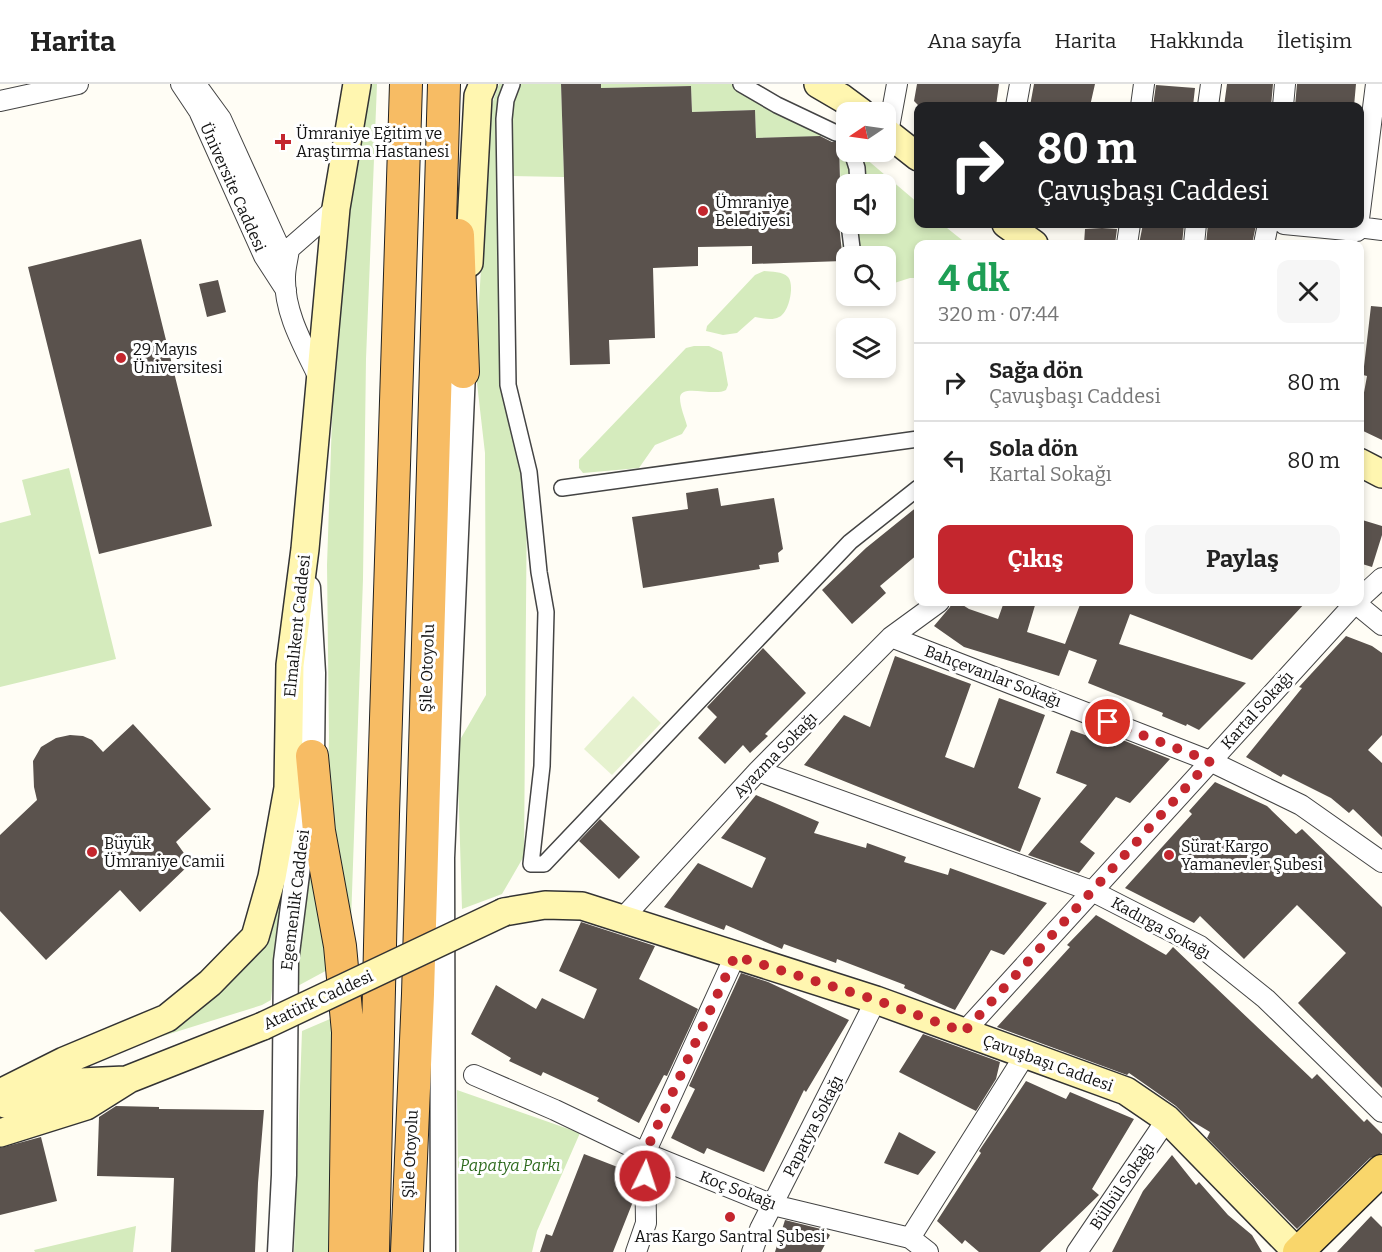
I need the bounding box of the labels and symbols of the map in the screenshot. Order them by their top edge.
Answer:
north arrow [836,102,896,162]
street label: Üniversite Caddesi [196,120,270,255]
place label: Ümraniye Eğitim ve Araştırma Hastanesi [296,124,450,161]
marker: Ümraniye Eğitim ve Araştırma Hastanesi [274,133,292,151]
place label: Ümraniye Belediyesi [715,193,791,230]
marker: Ümraniye Belediyesi [696,204,710,218]
place label: 29 Mayıs Üniversitesi [133,340,223,377]
marker: 29 Mayıs Üniversitesi [114,351,128,365]
street label: Elmalıkent Caddesi [280,554,314,698]
street label: Şile Otoyolu [416,623,438,713]
street label: Bahçevanlar Sokağı [922,641,1064,711]
street label: Kartal Sokağı [1217,667,1297,753]
pin [1082,696,1133,747]
street label: Ayazma Sokağı [729,708,821,802]
street label: Egemenlik Caddesi [277,828,313,972]
place label: Büyük Ümraniye Camii [104,834,225,871]
place label: Sürat Kargo Yamanevler Şubesi [1181,837,1323,874]
marker: Büyük Ümraniye Camii [85,845,99,859]
marker: Sürat Kargo Yamanevler Şubesi [1162,848,1176,862]
street label: Kadırga Sokağı [1108,893,1214,963]
street label: Atatürk Caddesi [260,966,376,1034]
street label: Çavuşbaşı Caddesi [980,1031,1116,1095]
street label: Papatya Sokağı [779,1072,847,1180]
street label: Şile Otoyolu [398,1109,422,1199]
street label: Bülbül Sokağı [1086,1139,1158,1233]
position arrow [613,1144,677,1208]
park label: Papatya Parkı [460,1156,560,1175]
street label: Koç Sokağı [697,1167,779,1213]
marker: Aras Kargo Santral Şubesi [723,1210,737,1224]
place label: Aras Kargo Santral Şubesi [634,1227,826,1246]

